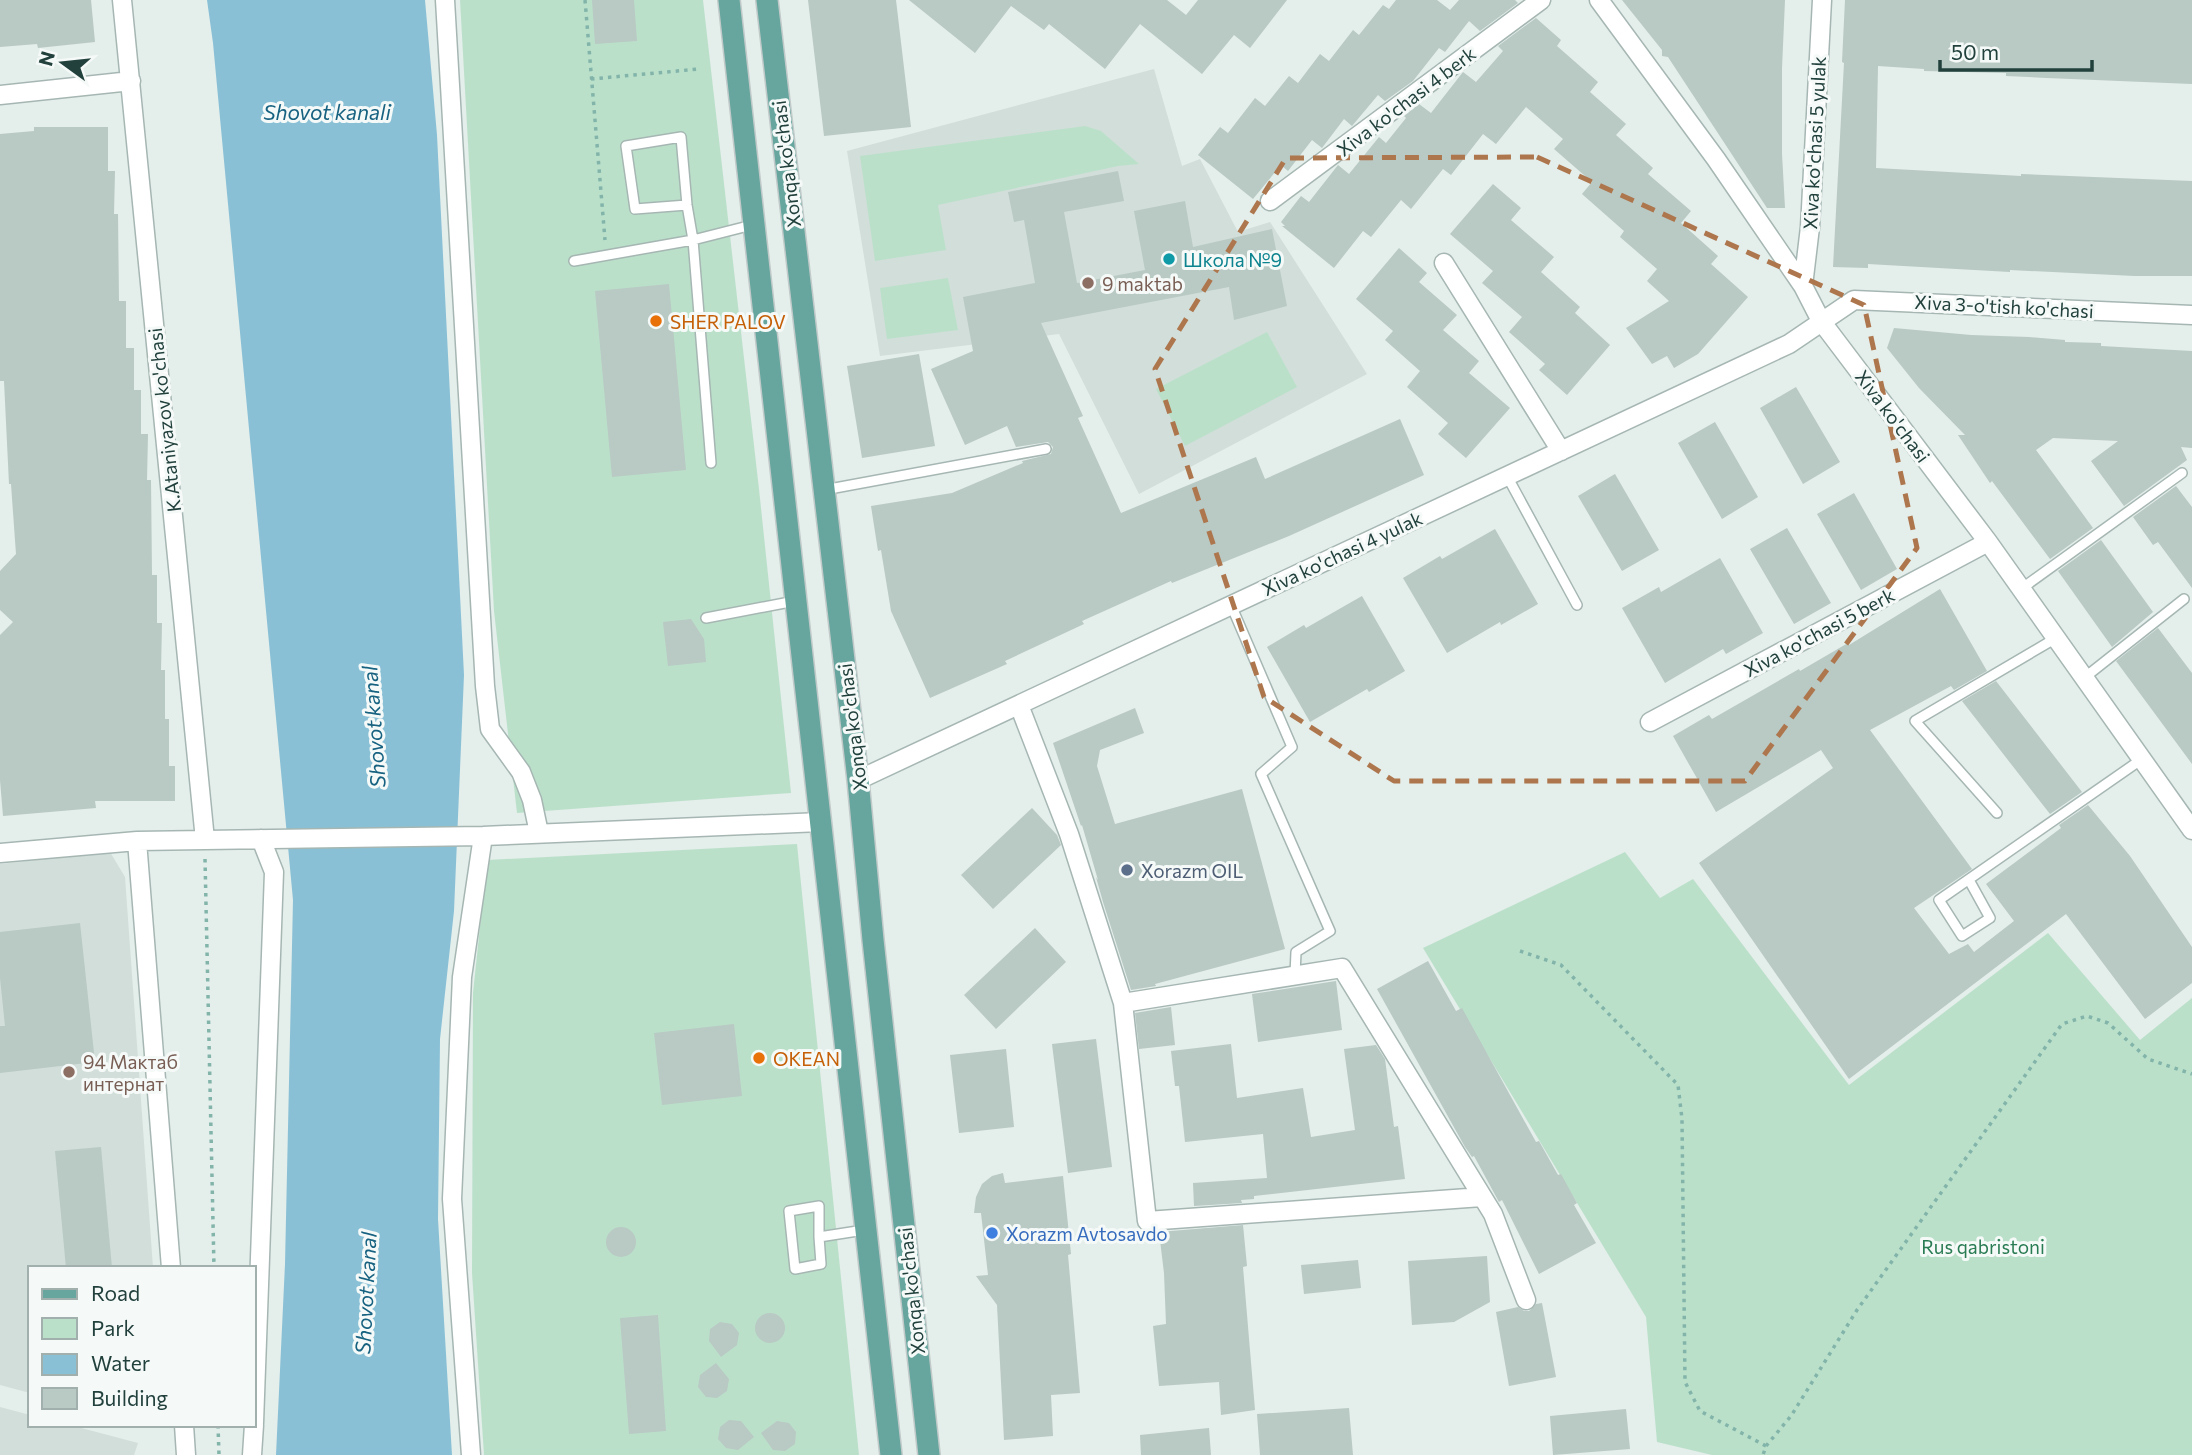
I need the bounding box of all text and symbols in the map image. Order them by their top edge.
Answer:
north arrow [28,28,98,98]
scale bar [1940,28,2092,72]
text: 50 m [1951,39,1999,64]
street label: Xiva ko'chasi 4 berk [1332,41,1480,161]
text: N [33,49,59,68]
street label: Xiva ko'chasi 5 yulak [1798,56,1830,230]
water label: Shovot kanali [263,99,391,124]
street label: Xonqa ko'chasi [767,99,805,229]
place label: Школа №9 [1183,248,1282,271]
marker: Школа №9 [1161,251,1177,267]
place label: 9 maktab [1102,272,1183,295]
marker: 9 maktab [1080,275,1096,291]
street label: Xiva 3-o'tish ko'chasi [1914,290,2094,322]
place label: SHER PALOV [670,310,786,333]
marker: SHER PALOV [648,313,664,329]
street label: K.Ataniyazov ko'chasi [143,327,185,513]
street label: Xiva ko'chasi [1851,365,1935,467]
street label: Xiva ko'chasi 4 yulak [1258,506,1426,600]
street label: Xiva ko'chasi 5 berk [1740,583,1898,681]
street label: Xonqa ko'chasi [833,662,871,792]
water label: Shovot kanal [356,665,390,789]
place label: Xorazm OIL [1141,859,1243,882]
marker: Xorazm OIL [1119,862,1135,878]
place label: OKEAN [773,1047,840,1070]
place label: 94 Мактаб интернат [83,1050,178,1095]
marker: OKEAN [751,1050,767,1066]
marker: 94 Мактаб интернат [61,1064,77,1080]
place label: Xorazm Avtosavdo [1006,1222,1168,1245]
marker: Xorazm Avtosavdo [984,1225,1000,1241]
street label: Xonqa ko'chasi [893,1226,929,1356]
water label: Shovot kanal [349,1231,381,1355]
park label: Rus qabristoni [1921,1235,2045,1258]
legend [28,1266,256,1427]
text: Road [91,1280,140,1305]
text: Park [91,1315,135,1340]
text: Water [91,1350,150,1375]
text: Building [91,1385,168,1410]

